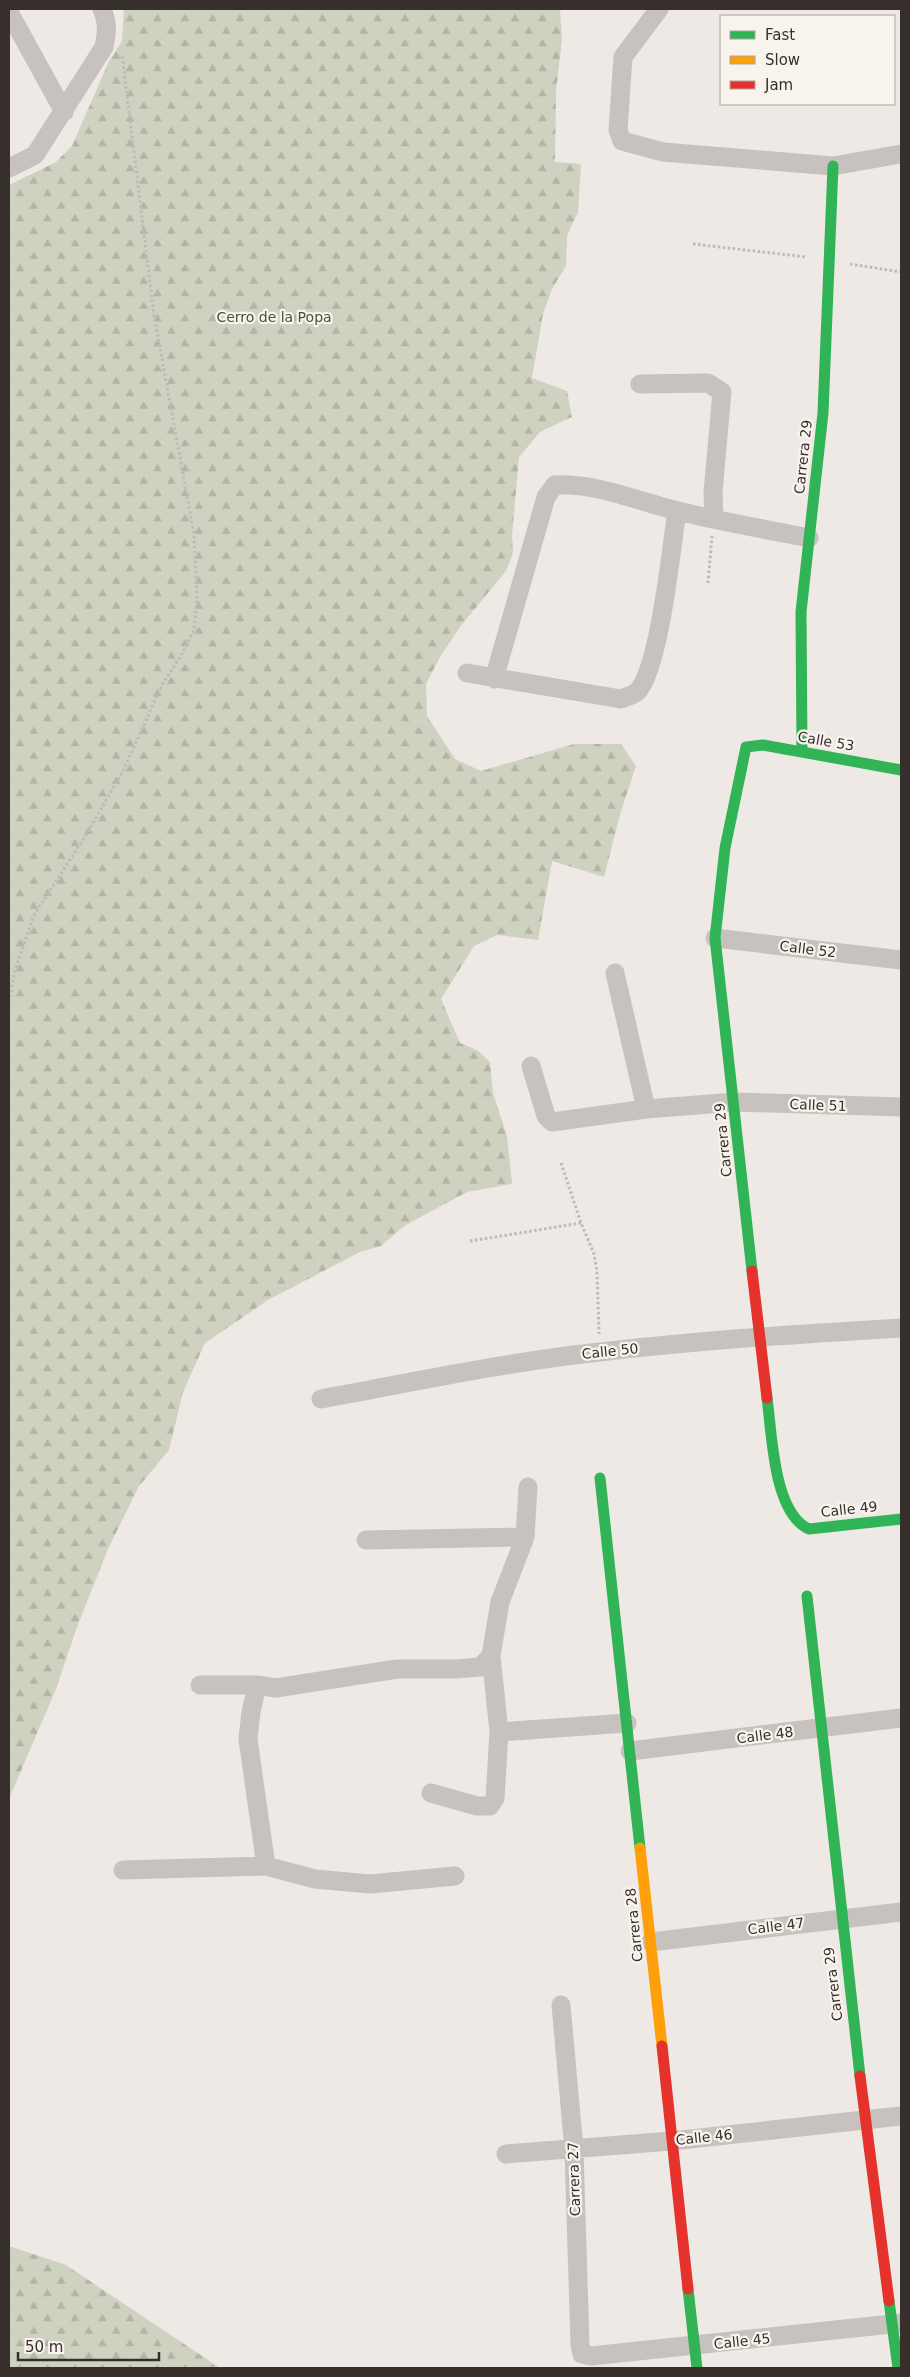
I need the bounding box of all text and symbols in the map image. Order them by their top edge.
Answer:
legend [720,15,895,105]
text: Fast [765,26,795,44]
text: Slow [765,51,800,69]
text: Jam [764,76,793,94]
park label: Cerro de la Popa [216,309,332,325]
street label: Carrera 29 [791,419,815,495]
street label: Calle 53 [797,728,855,754]
street label: Calle 52 [779,938,837,960]
street label: Calle 51 [789,1096,847,1114]
street label: Carrera 29 [711,1102,735,1178]
street label: Calle 50 [581,1340,639,1362]
street label: Calle 49 [820,1498,878,1520]
street label: Calle 48 [736,1724,794,1746]
street label: Carrera 28 [622,1887,646,1963]
street label: Calle 47 [747,1915,805,1937]
street label: Carrera 29 [821,1946,845,2022]
street label: Calle 46 [675,2126,733,2148]
street label: Carrera 27 [565,2141,583,2217]
scale bar [18,2330,159,2362]
street label: Calle 45 [713,2330,771,2352]
text: 50 m [25,2338,63,2356]

